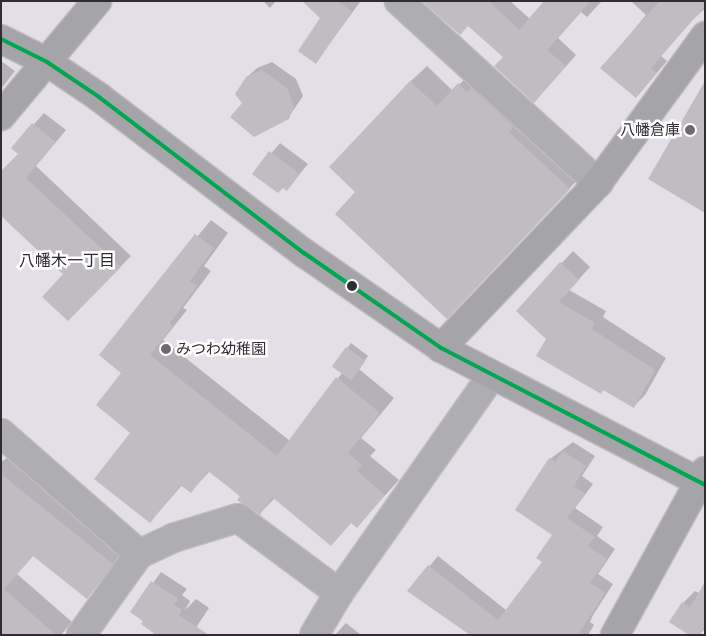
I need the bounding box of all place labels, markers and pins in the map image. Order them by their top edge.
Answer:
place label: 八幡倉庫 [620,121,680,139]
marker: 八幡倉庫 [684,124,696,136]
unlabelled marker [347,281,357,291]
place label: みつわ幼稚園 [176,340,266,358]
marker: みつわ幼稚園 [160,343,172,355]

